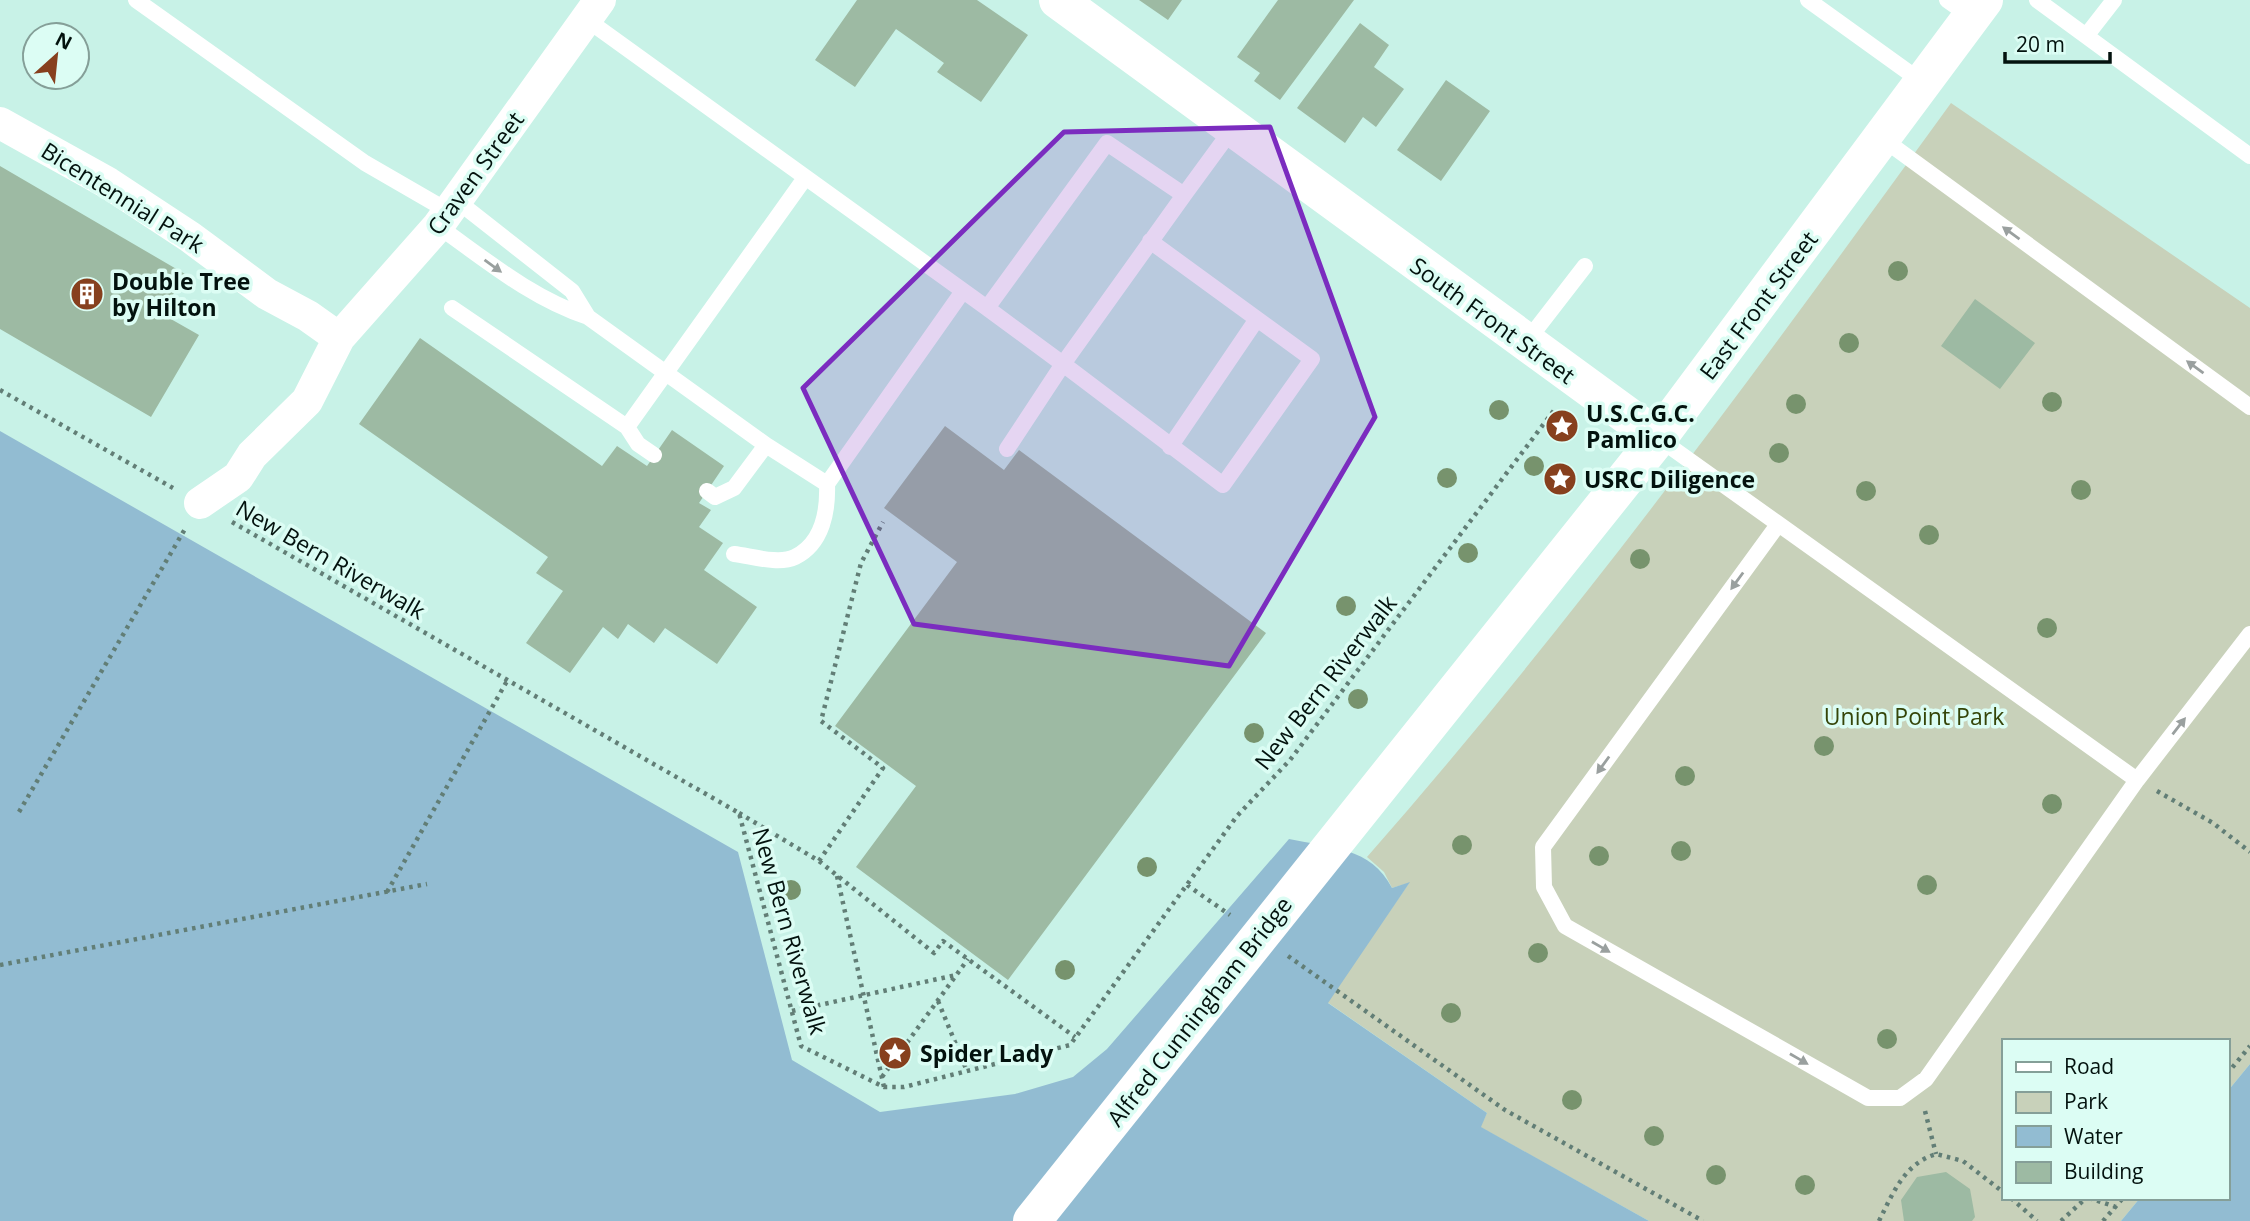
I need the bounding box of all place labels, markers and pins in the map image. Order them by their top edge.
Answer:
place label: Double Tree by Hilton [112,265,250,323]
building icon: Double Tree by Hilton [68,275,106,313]
place label: U.S.C.G.C. Pamlico [1586,397,1695,455]
place icon: U.S.C.G.C. Pamlico [1543,407,1581,445]
place icon: USRC Diligence [1541,460,1579,498]
place label: USRC Diligence [1584,463,1755,495]
place icon: Spider Lady [876,1034,914,1072]
place label: Spider Lady [920,1037,1054,1069]

